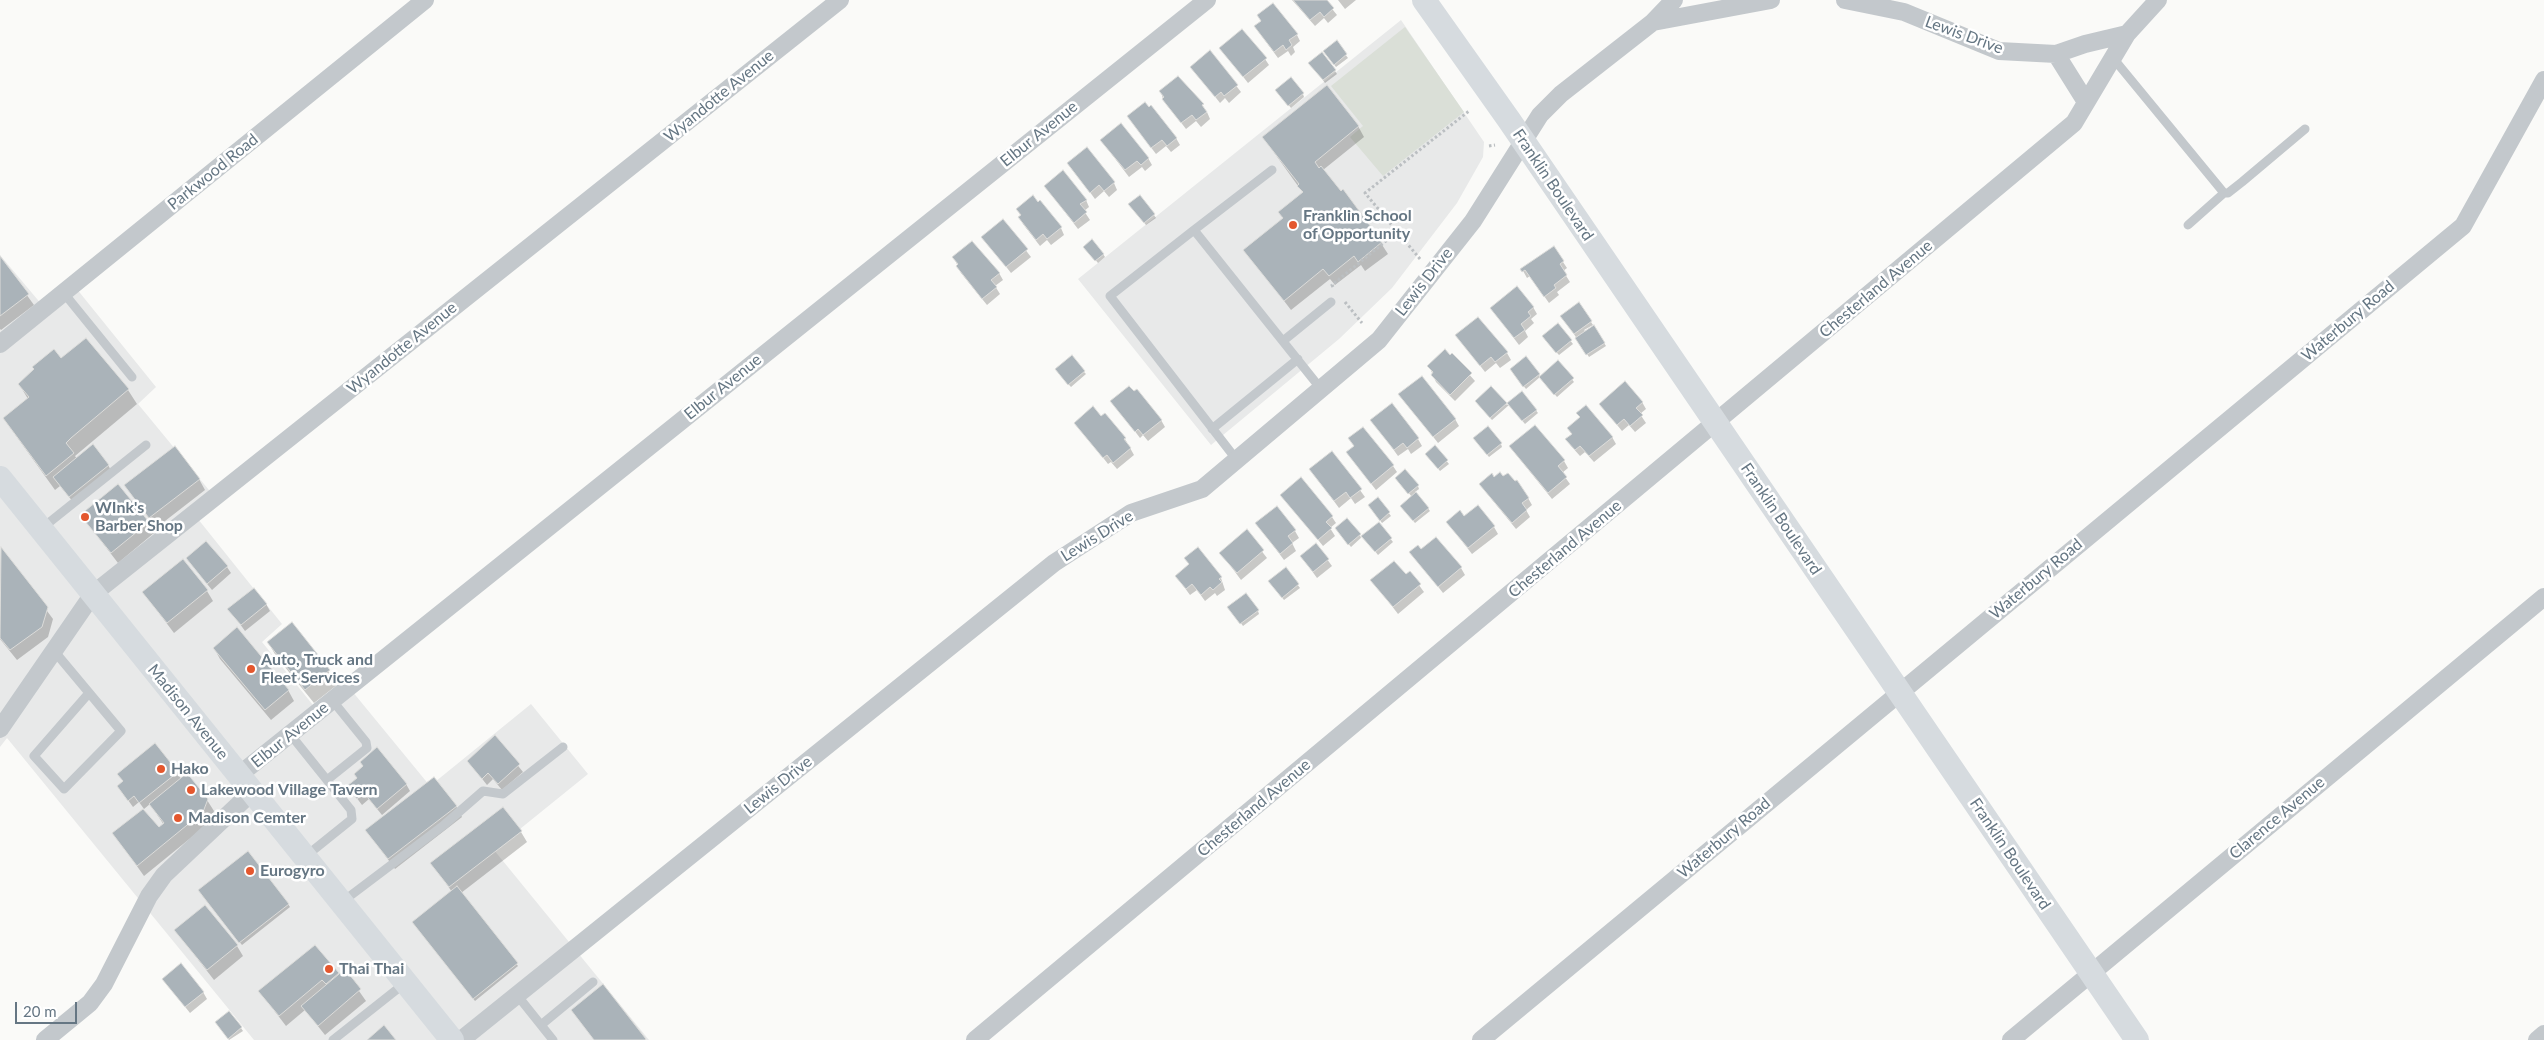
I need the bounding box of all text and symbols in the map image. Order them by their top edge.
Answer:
street label: Lewis Drive [1922,12,2006,58]
street label: Wyandotte Avenue [660,46,778,146]
street label: Elbur Avenue [997,97,1081,171]
street label: Franklin Boulevard [1509,126,1597,244]
street label: Parkwood Road [164,130,262,214]
place label: Franklin School of Opportunity [1303,206,1412,244]
marker: Franklin School of Opportunity [1287,219,1299,231]
street label: Chesterland Avenue [1816,236,1936,342]
street label: Lewis Drive [1391,244,1457,320]
street label: Waterbury Road [2298,277,2398,365]
street label: Wyandotte Avenue [343,298,461,398]
street label: Elbur Avenue [681,350,765,424]
street label: Franklin Boulevard [1737,460,1825,578]
street label: Chesterland Avenue [1505,496,1625,602]
place label: WInk's Barber Shop [95,498,183,536]
street label: Lewis Drive [1057,506,1137,566]
marker: WInk's Barber Shop [79,511,91,523]
street label: Waterbury Road [1986,535,2086,623]
place label: Auto, Truck and Fleet Services [261,650,373,688]
street label: Madison Avenue [144,660,232,764]
marker: Auto, Truck and Fleet Services [245,663,257,675]
street label: Elbur Avenue [248,698,332,772]
street label: Lewis Drive [740,752,816,818]
street label: Chesterland Avenue [1194,755,1314,861]
place label: Hako [171,759,209,779]
marker: Hako [155,763,167,775]
street label: Clarence Avenue [2226,773,2328,863]
place label: Lakewood Village Tavern [201,780,378,800]
marker: Lakewood Village Tavern [185,784,197,796]
street label: Waterbury Road [1674,794,1774,882]
street label: Franklin Boulevard [1966,795,2054,913]
place label: Madison Cemter [188,808,306,828]
marker: Madison Cemter [172,812,184,824]
place label: Eurogyro [260,861,325,881]
marker: Eurogyro [244,865,256,877]
place label: Thai Thai [339,959,404,979]
marker: Thai Thai [323,963,335,975]
scale bar [18,992,80,1024]
text: 20 m [23,1002,57,1020]

